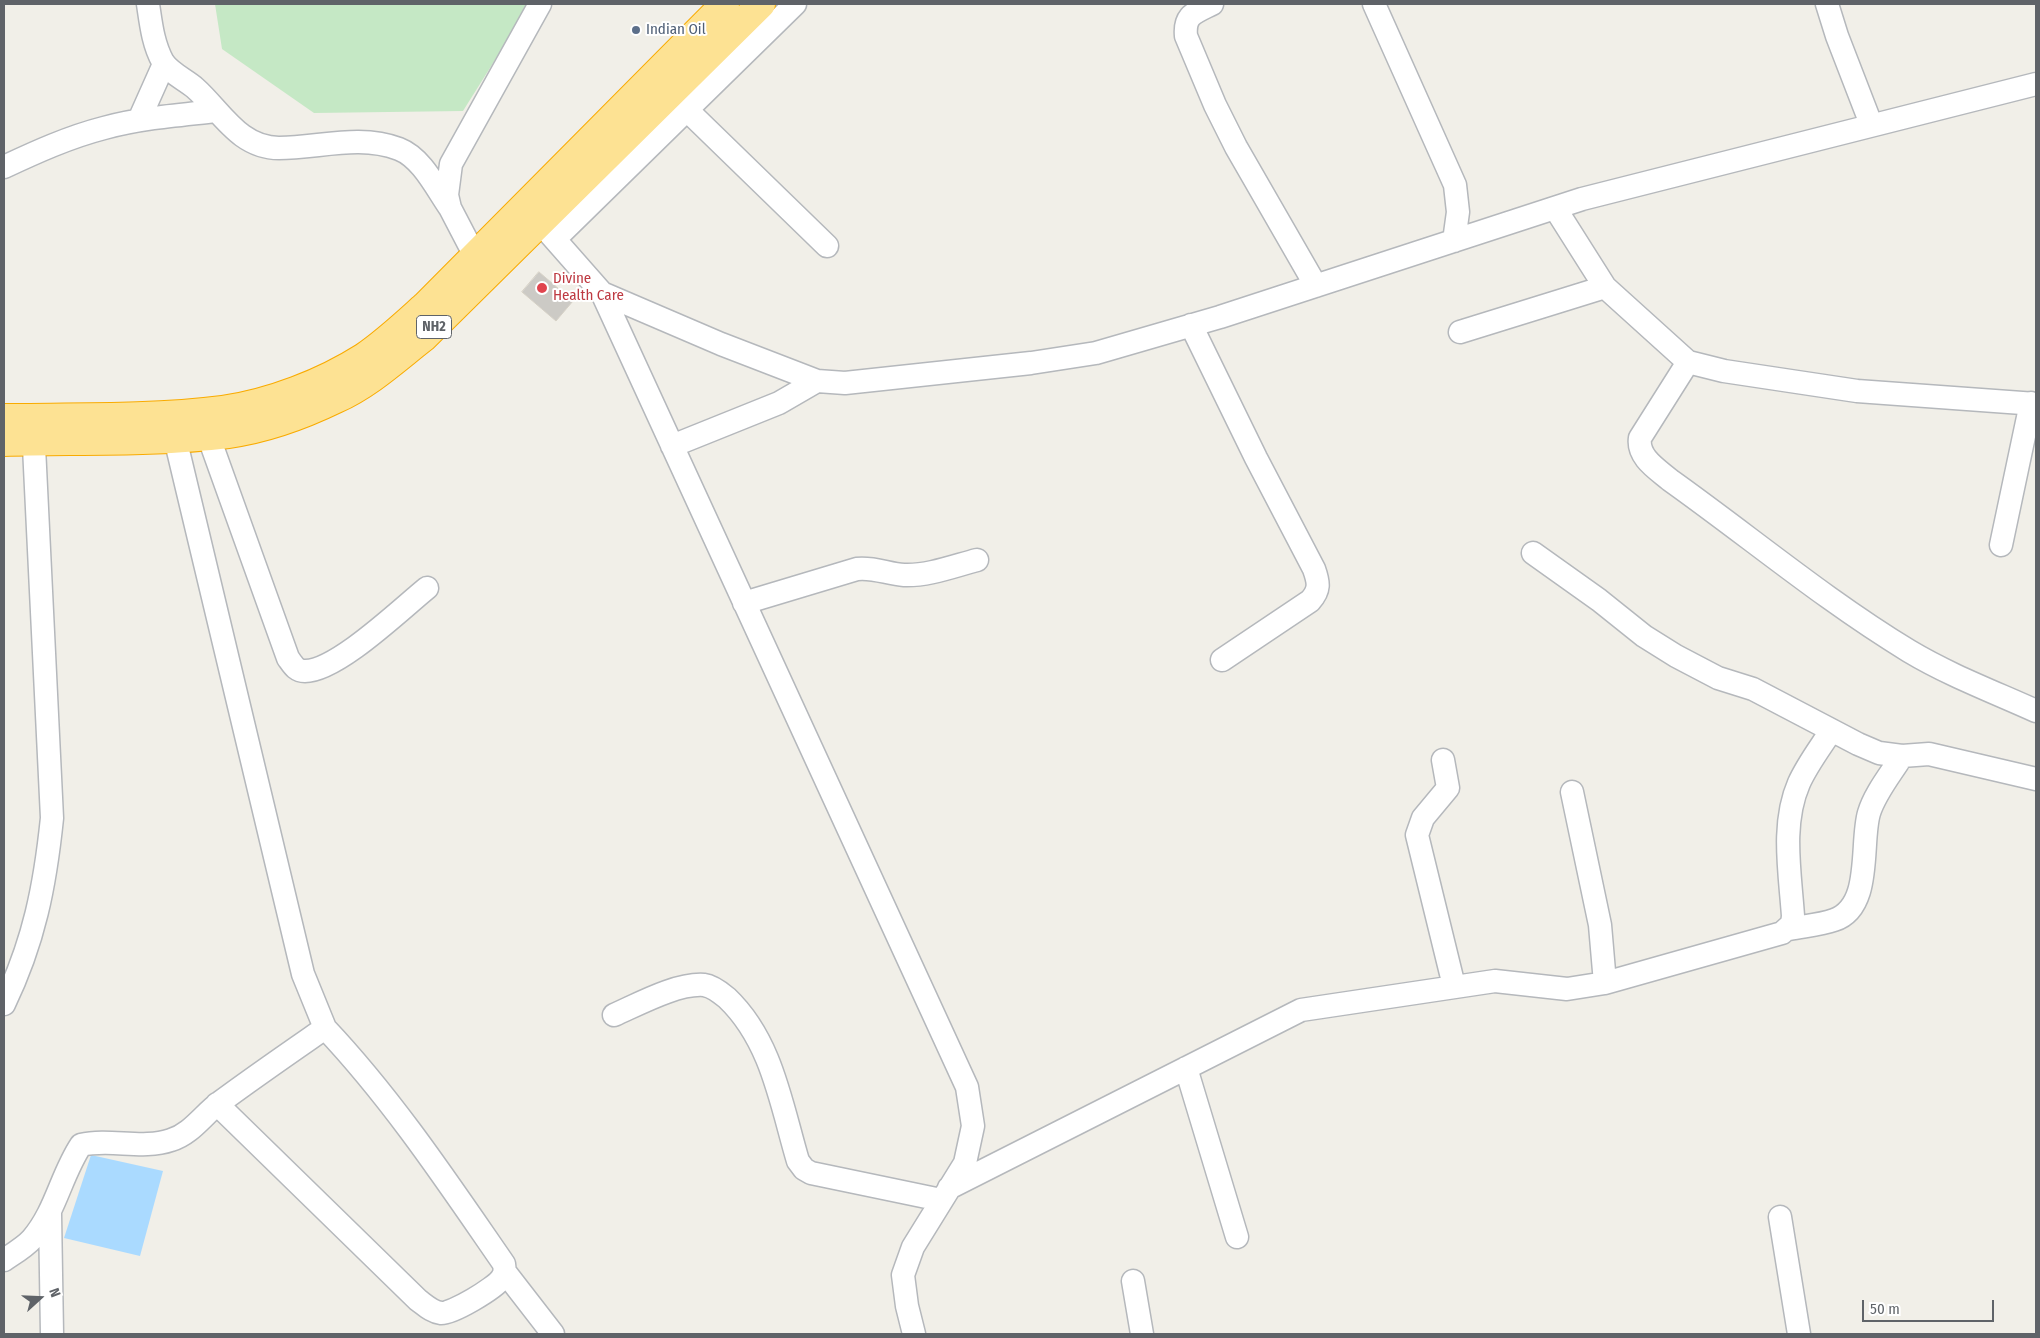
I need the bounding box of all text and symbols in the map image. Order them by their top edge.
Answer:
place label: Indian Oil [646,21,706,39]
marker: Indian Oil [630,24,642,36]
place label: Divine Health Care [553,270,624,305]
marker: Divine Health Care [535,281,549,295]
road number: NH2 [416,316,452,338]
north arrow [15,1273,65,1323]
text: N [45,1286,64,1300]
scale bar [1865,1290,1998,1322]
text: 50 m [1870,1300,1900,1318]

